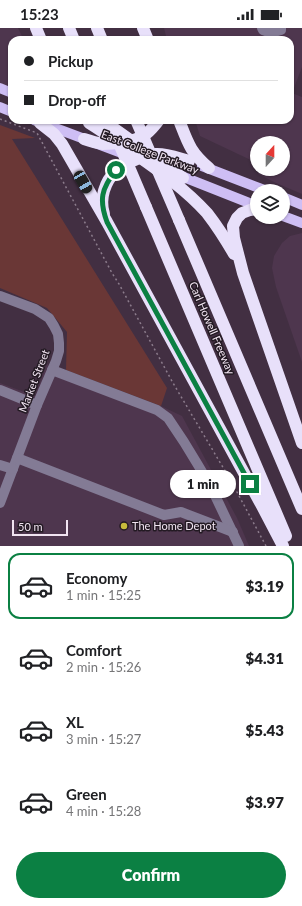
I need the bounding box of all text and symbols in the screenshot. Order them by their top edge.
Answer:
text: 15:23 [20,5,59,23]
text: Pickup [48,52,93,70]
text: Drop-off [48,91,106,109]
street label: East College Parkway [100,127,201,176]
north arrow [250,136,290,176]
map controls [250,136,290,224]
route start [107,161,125,179]
car [72,169,94,195]
button: layers [250,184,290,224]
street label: Carl Howell Freeway [187,279,238,377]
street label: Market Street [16,348,51,414]
callout: 1 min [170,470,236,498]
route end [241,475,259,493]
text: 1 min [187,476,219,492]
scale bar [12,518,68,537]
place label: The Home Depot [132,519,216,532]
text: 50 m [18,520,43,533]
marker: The Home Depot [119,521,129,531]
icon: car [18,568,54,604]
text: Economy [66,569,127,587]
text: $3.19 [246,577,284,595]
text: 1 min · 15:25 [66,587,141,603]
icon: car [18,640,54,676]
text: Comfort [66,641,122,659]
text: $4.31 [246,649,284,667]
text: 2 min · 15:26 [66,659,141,675]
icon: car [18,712,54,748]
text: XL [66,713,84,731]
text: $5.43 [246,721,284,739]
text: 3 min · 15:27 [66,731,141,747]
icon: car [18,784,54,820]
text: Green [66,785,107,803]
text: $3.97 [246,793,284,811]
text: 4 min · 15:28 [66,803,141,819]
button: Confirm [16,852,286,898]

